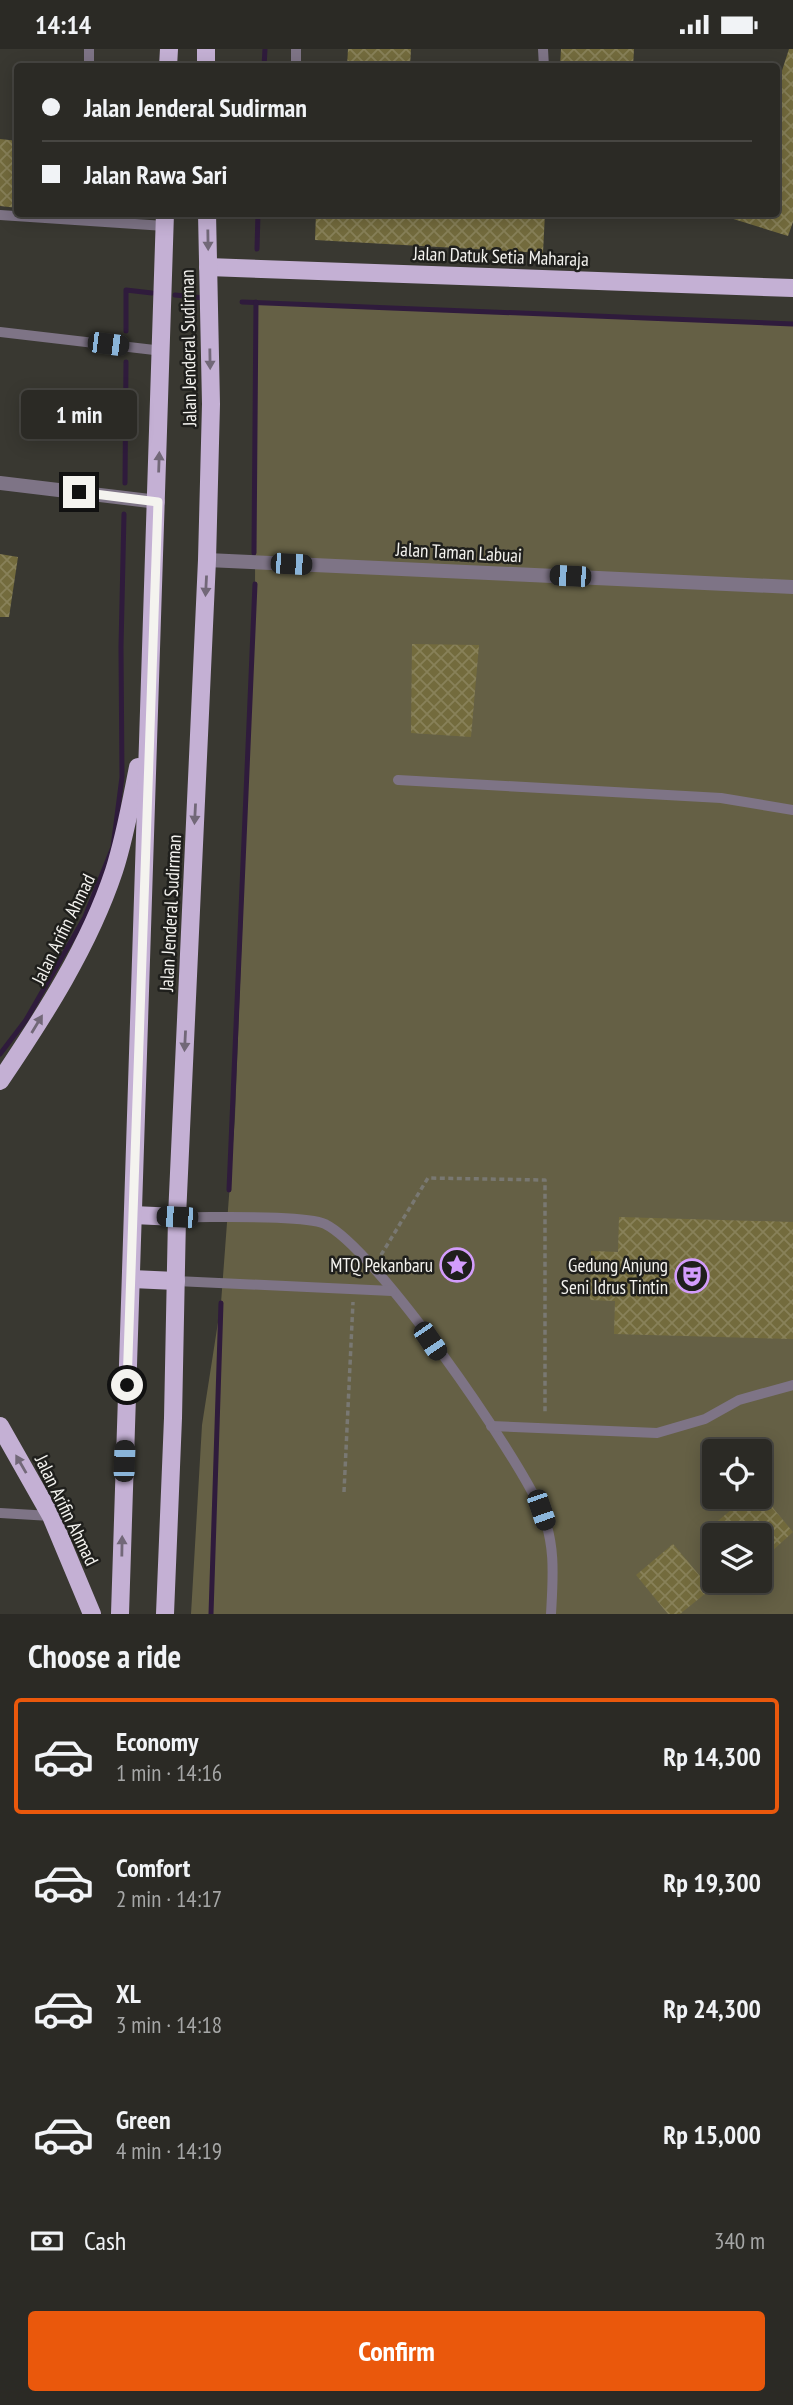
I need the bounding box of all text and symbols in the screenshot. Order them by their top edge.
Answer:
text: 14:14 [35,8,91,41]
text: Jalan Jenderal Sudirman [84,91,307,124]
text: Jalan Rawa Sari [84,158,227,191]
one-way arrow [202,229,214,251]
street label: Jalan Datuk Setia Maharaja [412,241,589,271]
street label: Jalan Jenderal Sudirman [175,269,201,428]
car [86,331,131,357]
one-way arrow [205,348,216,370]
callout: 1 min [21,391,137,439]
text: 1 min [56,400,102,429]
one-way arrow [153,451,165,473]
route end [63,476,95,508]
street label: Jalan Taman Labuai [394,537,523,567]
car [270,552,313,576]
car [549,564,592,588]
one-way arrow [200,576,211,598]
one-way arrow [190,803,201,825]
street label: Jalan Jenderal Sudirman [154,834,186,993]
street label: Jalan Arifin Ahmad [25,870,100,989]
one-way arrow [31,1015,44,1034]
one-way arrow [179,1030,190,1052]
car [156,1205,199,1229]
place icon: MTQ Pekanbaru [438,1246,476,1284]
place label: MTQ Pekanbaru [330,1253,433,1277]
place label: Gedung Anjung Seni Idrus Tintin [561,1253,668,1299]
theatre icon: Gedung Anjung Seni Idrus Tintin [673,1257,711,1295]
car [410,1318,451,1364]
route start [111,1369,143,1401]
map controls [702,1439,772,1593]
button: locate [702,1439,772,1509]
car [113,1440,136,1482]
street label: Jalan Arifin Ahmad [29,1450,104,1569]
one-way arrow [15,1454,27,1474]
car [525,1487,558,1533]
button: layers [702,1523,772,1593]
one-way arrow [116,1535,127,1557]
text: Choose a ride [28,1635,181,1677]
icon: car [32,1725,95,1788]
text: Economy [116,1725,198,1758]
text: Rp 14,300 [663,1740,761,1773]
text: 1 min · 14:16 [116,1758,222,1787]
icon: car [32,1851,95,1914]
text: Comfort [116,1851,190,1884]
text: Rp 19,300 [663,1866,761,1899]
text: 2 min · 14:17 [116,1884,222,1913]
icon: car [32,1977,95,2040]
text: XL [116,1977,141,2010]
text: Rp 24,300 [663,1992,761,2025]
text: 3 min · 14:18 [116,2010,222,2039]
icon: car [32,2103,95,2166]
text: Green [116,2103,171,2136]
text: Rp 15,000 [663,2118,761,2151]
text: 4 min · 14:19 [116,2136,222,2165]
icon: cash [28,2222,66,2260]
text: Cash [84,2224,126,2257]
text: 340 m [714,2226,765,2255]
button: Confirm [28,2311,765,2391]

